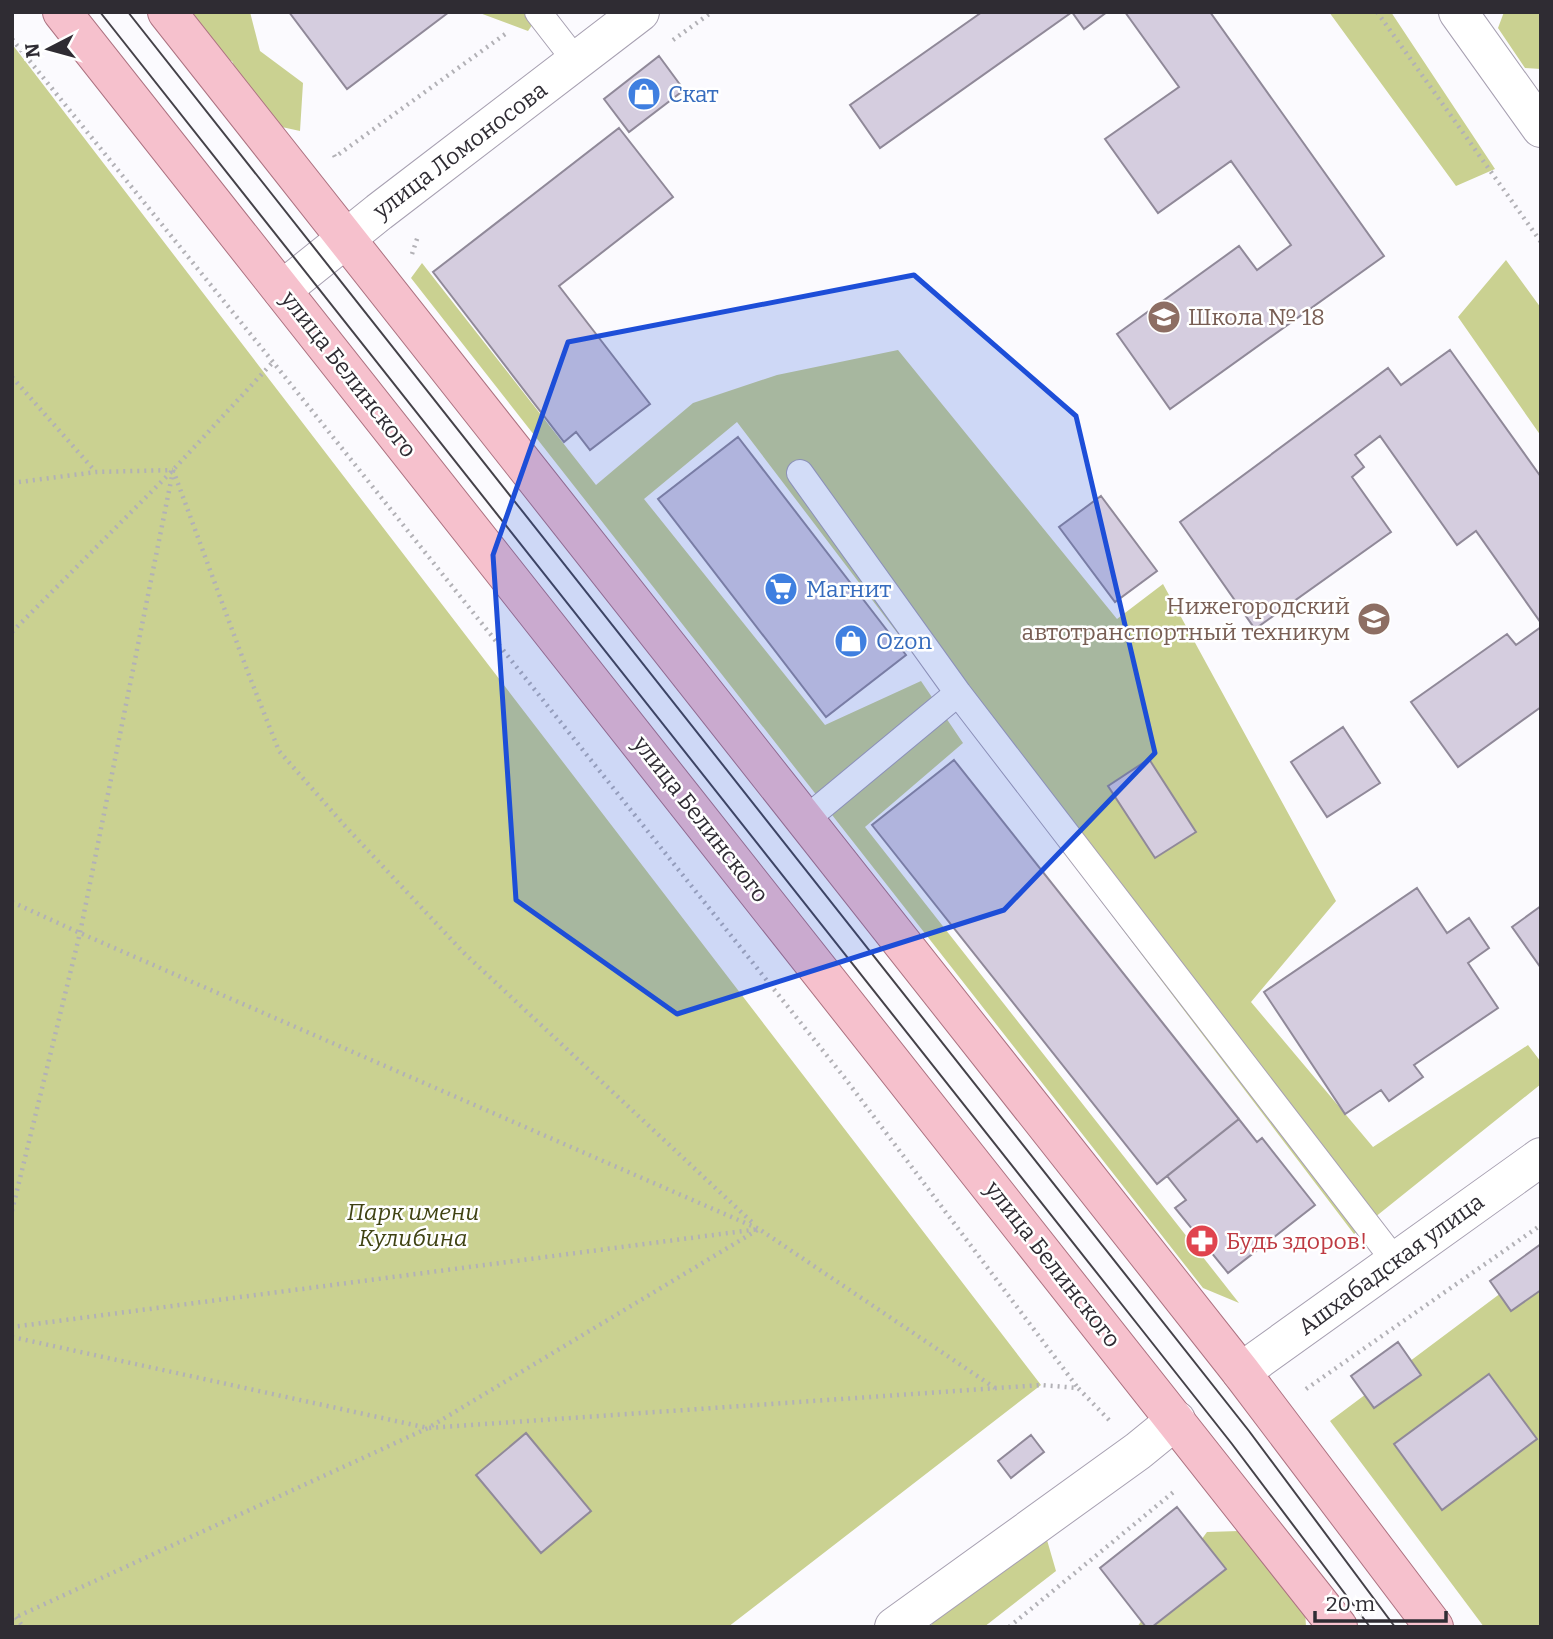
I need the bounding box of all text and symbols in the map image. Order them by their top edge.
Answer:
north arrow [14,14,84,84]
text: N [20,42,45,59]
street label: улица Ломоносова [367,75,553,225]
shop icon: Скат [625,75,663,113]
place label: Скат [668,80,719,108]
street label: улица Белинского [275,284,423,463]
school or university icon: Школа № 18 [1145,298,1183,336]
place label: Школа № 18 [1188,303,1325,331]
supermarket icon: Магнит [762,570,800,608]
place label: Магнит [806,575,892,603]
place label: Нижегородский автотранспортный техникум [1022,592,1350,646]
school or university icon: Нижегородский автотранспортный техникум [1355,600,1393,638]
shop icon: Ozon [832,622,870,660]
place label: Ozon [876,627,932,655]
street label: улица Белинского [627,729,775,908]
street label: улица Белинского [979,1174,1127,1353]
street label: Ашхабадская улица [1293,1187,1490,1341]
park label: Парк имени Кулибина [347,1198,479,1252]
pharmacy icon: Будь здоров! [1183,1222,1221,1260]
place label: Будь здоров! [1226,1227,1368,1255]
scale bar [1315,1580,1446,1624]
text: 20 m [1326,1591,1375,1617]

